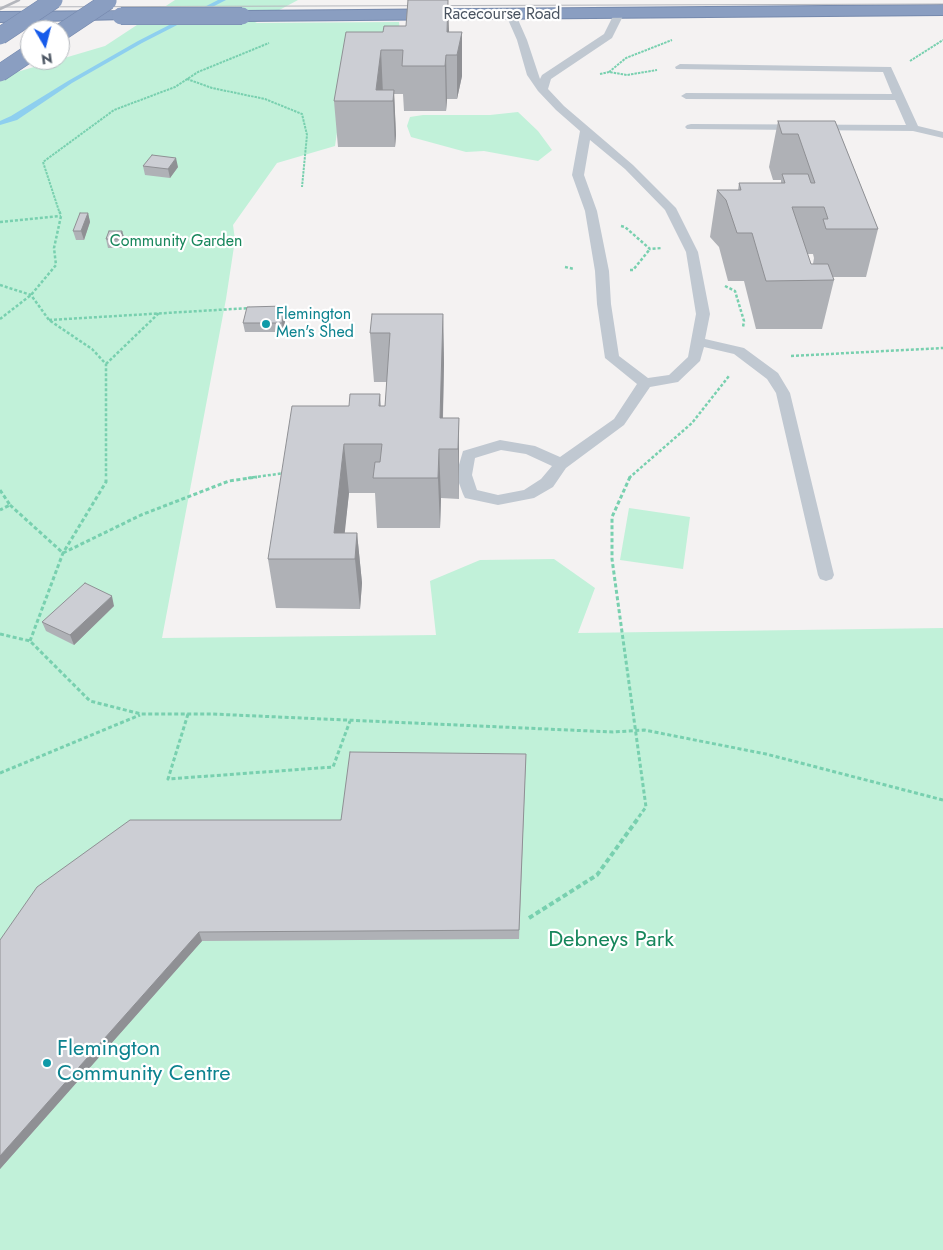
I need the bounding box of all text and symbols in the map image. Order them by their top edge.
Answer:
street label: Racecourse Road [444,5,560,25]
north arrow [20,20,70,70]
text: N [40,48,54,70]
park label: Community Garden [110,232,242,252]
place label: Flemington Men's Shed [276,305,354,343]
marker: Flemington Men's Shed [260,318,272,330]
park label: Debneys Park [548,928,674,954]
place label: Flemington Community Centre [57,1037,231,1088]
marker: Flemington Community Centre [41,1057,53,1069]

